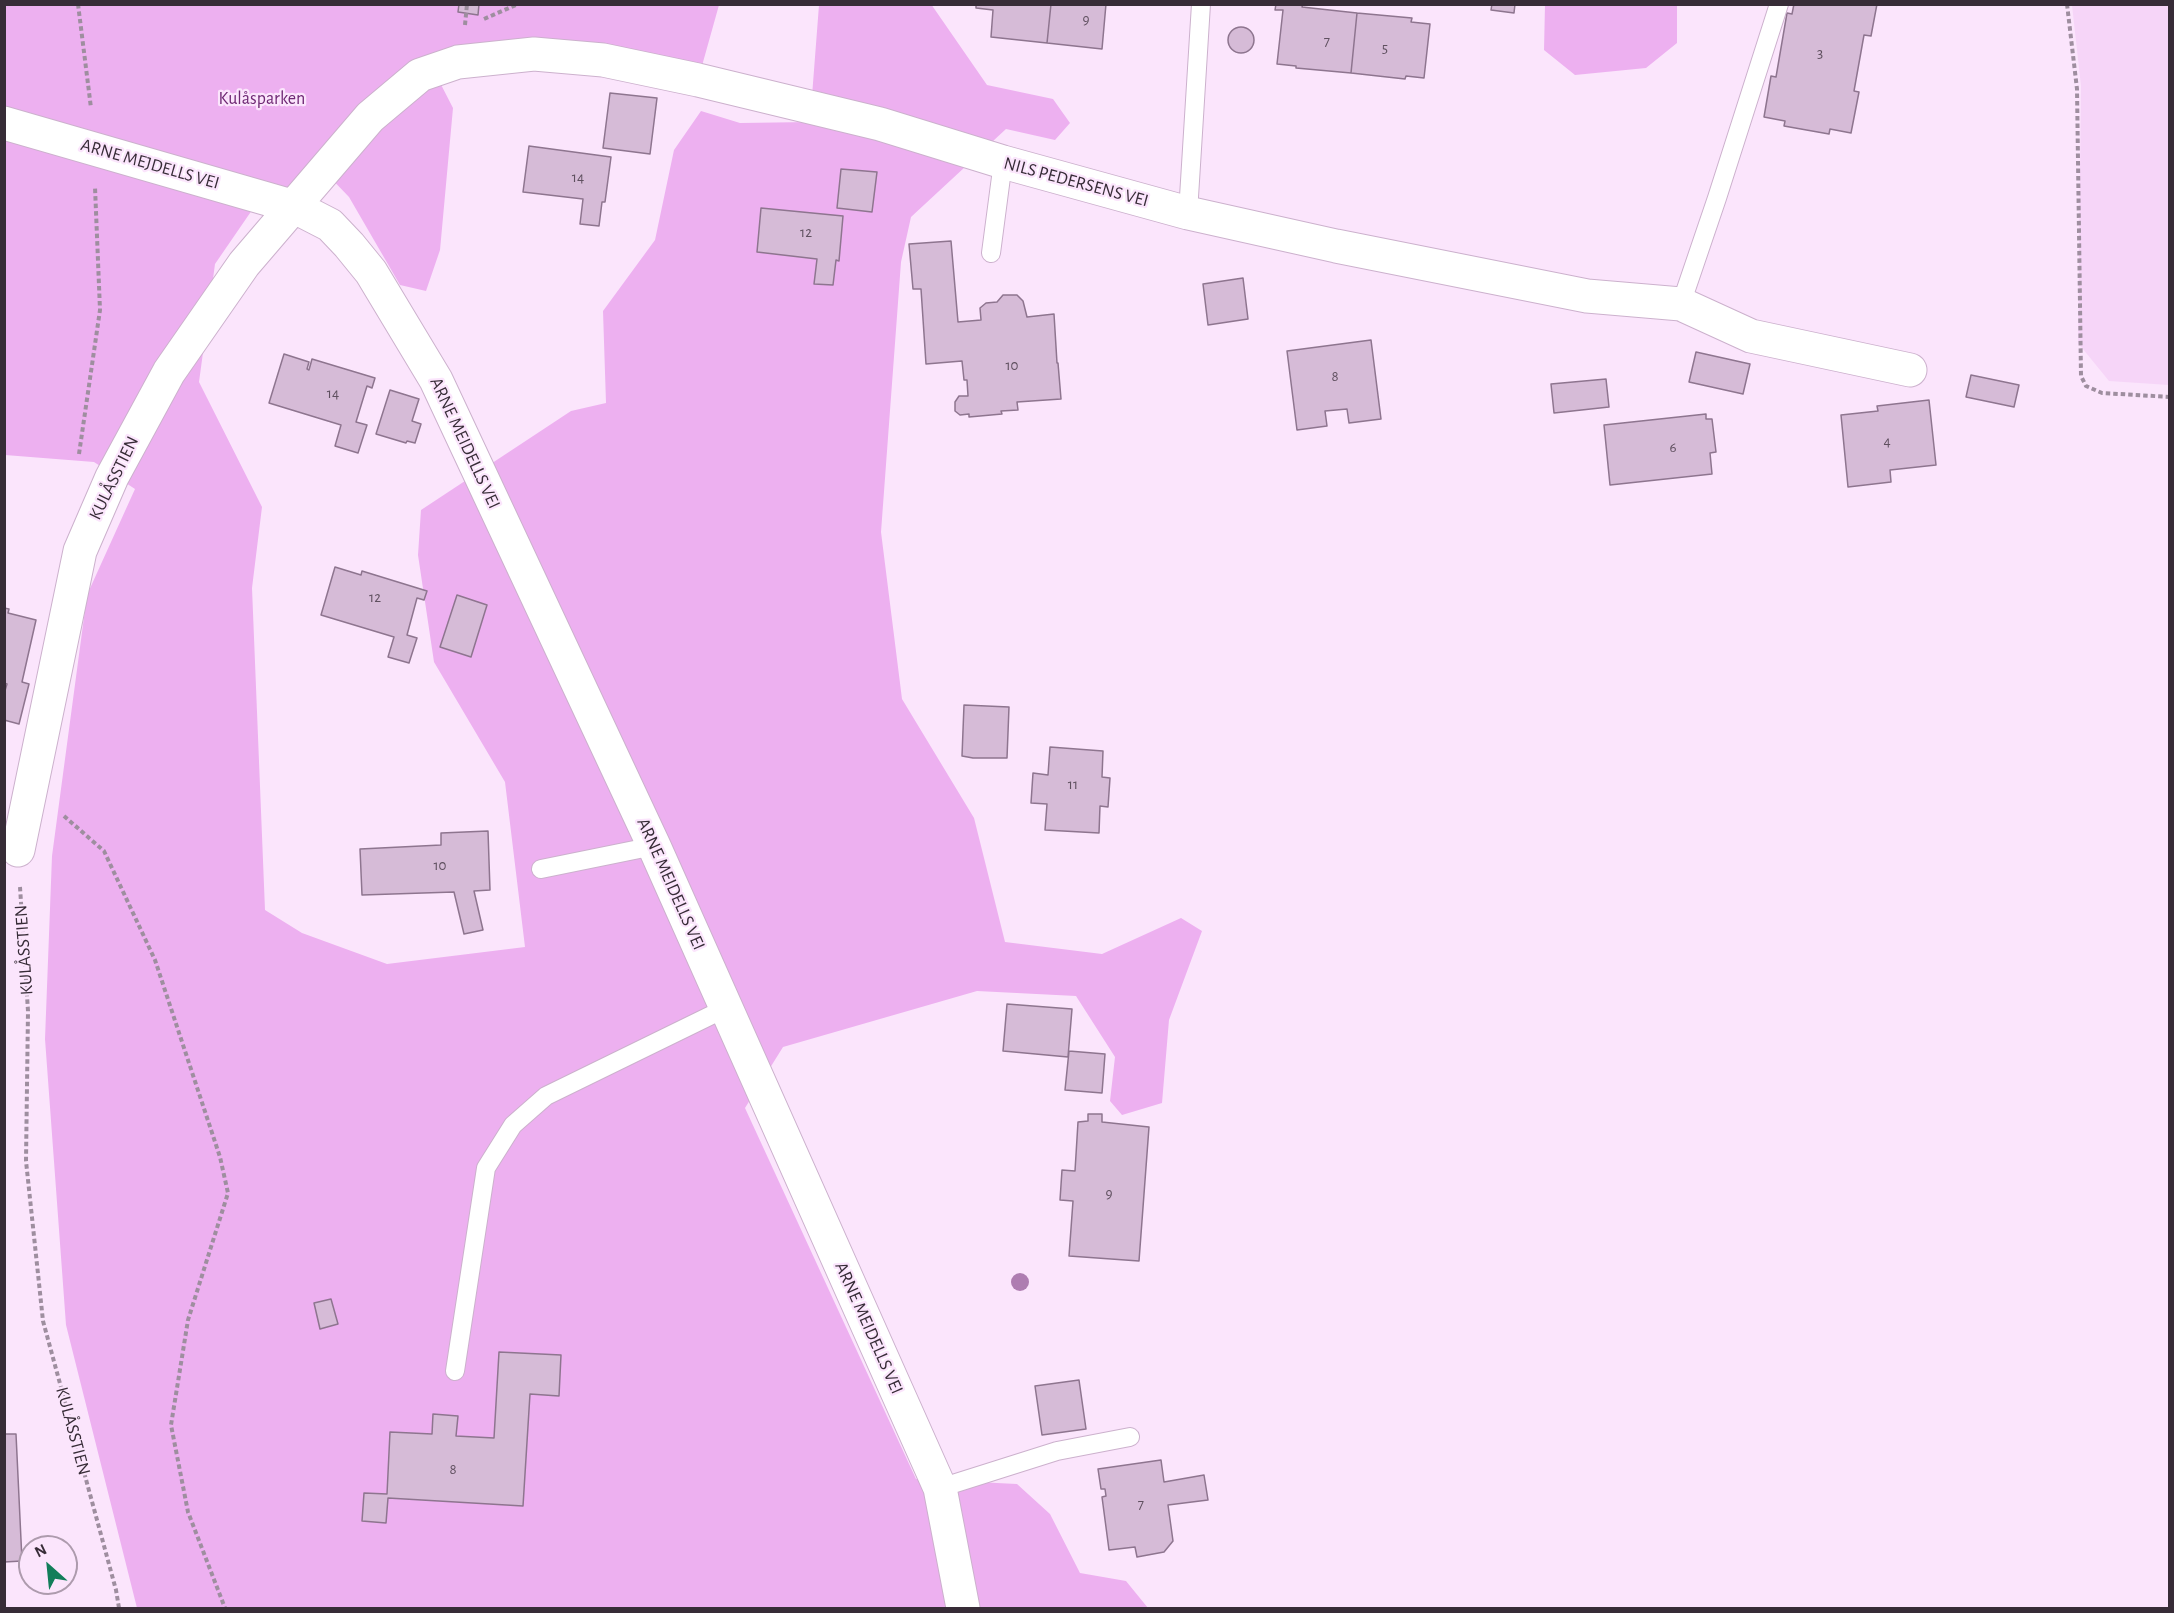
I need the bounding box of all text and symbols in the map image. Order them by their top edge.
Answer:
house number: 9 [1082,10,1090,28]
house number: 7 [1324,32,1330,50]
house number: 5 [1382,39,1388,57]
house number: 3 [1817,44,1823,62]
park label: Kulåsparken [219,88,305,110]
street label: ARNE MEJDELLS VEI [78,134,222,194]
street label: NILS PEDERSENS VEI [1001,152,1151,212]
house number: 14 [572,168,584,186]
house number: 12 [800,223,812,241]
house number: 10 [1005,356,1019,374]
house number: 8 [1331,367,1339,385]
street label: ARNE MEIDELLS VEI [425,374,505,512]
house number: 14 [327,384,339,402]
house number: 4 [1883,432,1891,450]
street label: KULÅSSTIEN [84,433,144,523]
house number: 6 [1669,438,1677,456]
house number: 12 [369,588,381,606]
house number: 11 [1068,775,1078,793]
street label: ARNE MEIDELLS VEI [632,815,710,953]
house number: 10 [433,856,447,874]
street label: KULÅSSTIEN [10,904,38,996]
house number: 9 [1105,1184,1113,1202]
street label: ARNE MEIDELLS VEI [830,1259,908,1397]
street label: KULÅSSTIEN [51,1385,95,1477]
house number: 8 [449,1460,457,1478]
house number: 7 [1138,1495,1144,1513]
north arrow [18,1535,78,1595]
text: N [32,1541,49,1560]

